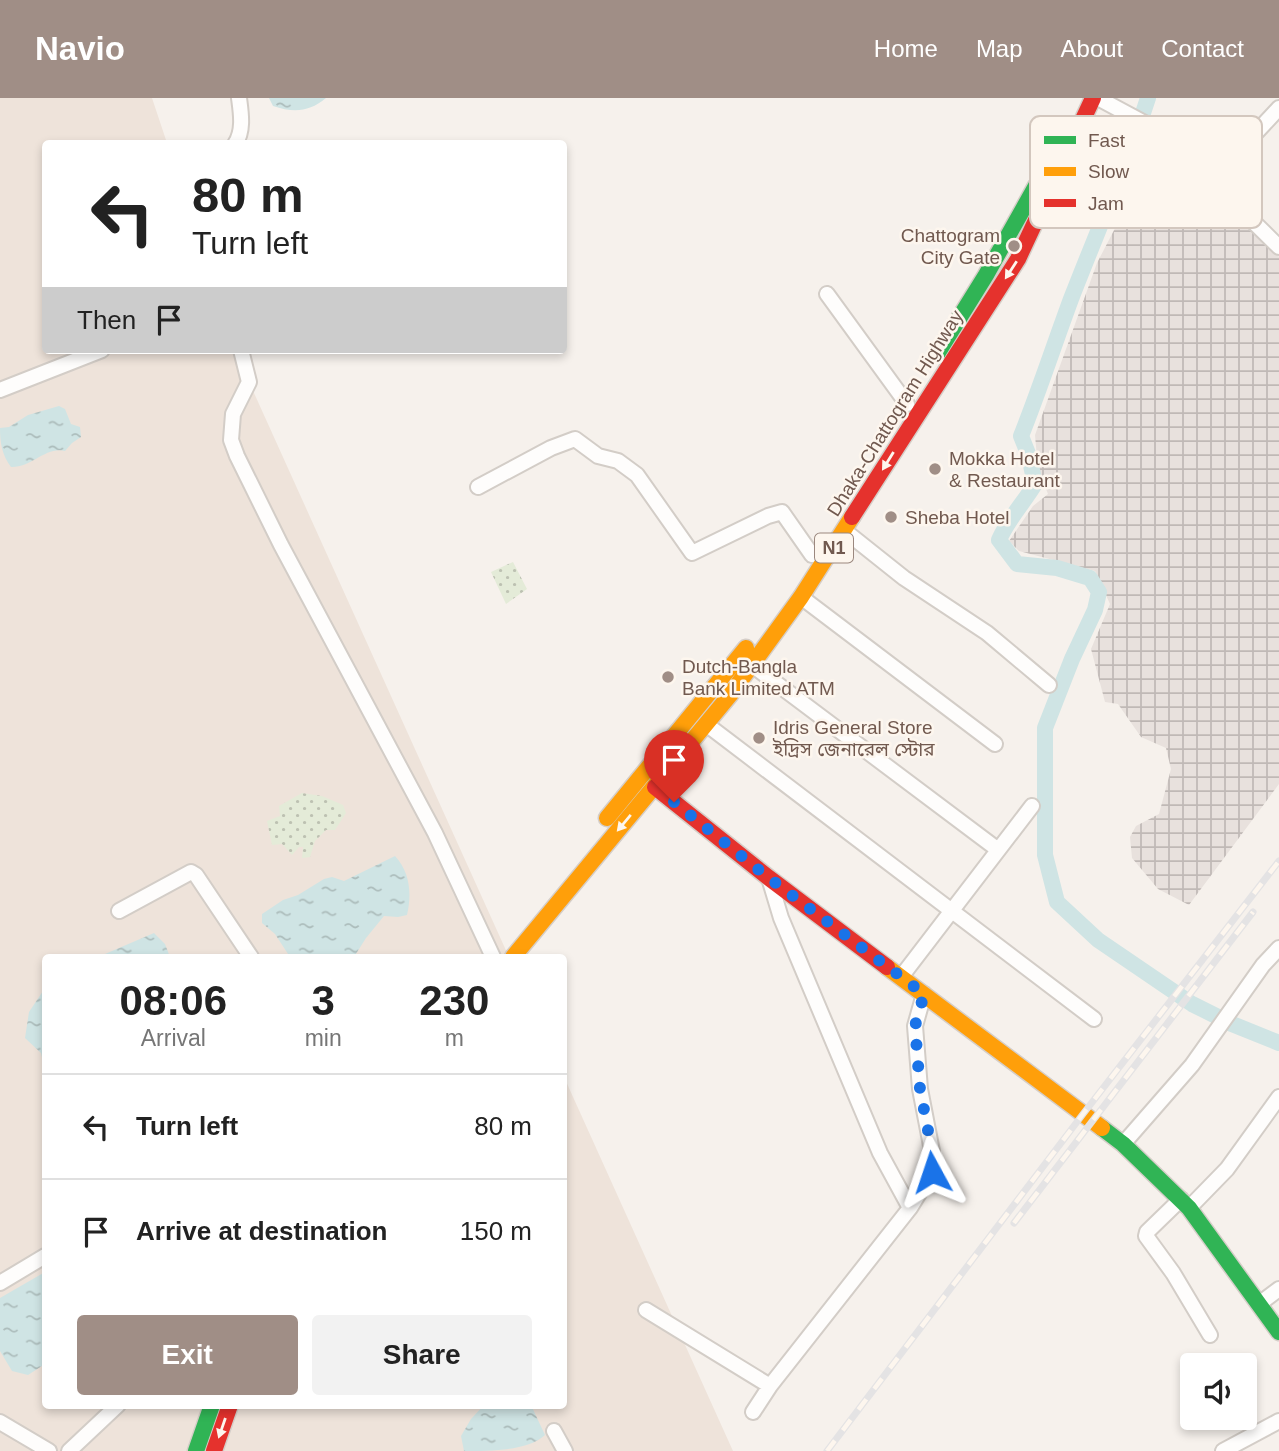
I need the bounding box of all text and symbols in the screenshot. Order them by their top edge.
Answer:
text: Navio [35,30,125,67]
text: Home [874,35,938,62]
text: Map [976,35,1023,62]
text: About [1061,35,1123,62]
text: Contact [1161,35,1244,62]
legend [1030,116,1262,228]
text: Fast [1088,130,1126,151]
text: Slow [1088,161,1129,182]
icon: left [77,168,168,259]
text: 80 m [192,168,304,222]
text: Jam [1088,193,1124,214]
text: Turn left [192,225,308,261]
place label: Chattogram City Gate [901,225,1000,268]
marker: Chattogram City Gate [1006,238,1022,254]
one-way arrow [1005,260,1018,280]
icon: arrive [150,301,188,339]
text: Then [77,305,136,335]
street label: Dhaka-Chattogram Highway [823,306,967,520]
place label: Mokka Hotel & Restaurant [949,448,1061,491]
one-way arrow [882,452,895,471]
marker: Mokka Hotel & Restaurant [927,461,943,477]
place label: Sheba Hotel [905,507,1010,528]
marker: Sheba Hotel [883,509,899,525]
road number: N1 [815,534,853,562]
place label: Dutch-Bangla Bank Limited ATM [682,656,835,699]
marker: Dutch-Bangla Bank Limited ATM [660,669,676,685]
place label: Idris General Store ইদ্রিস জেনারেল স্টোর [772,717,935,760]
pin [644,730,704,802]
marker: Idris General Store ইদ্রিস জেনারেল স্টোর [751,730,767,746]
icon: arrive [655,741,693,779]
one-way arrow [617,814,632,831]
text: 08:06 [120,977,227,1024]
text: 3 [311,977,335,1024]
text: 230 [419,977,489,1024]
text: Arrival [141,1025,206,1051]
text: min [305,1025,342,1051]
text: m [445,1025,464,1051]
icon: left [77,1108,115,1146]
text: Turn left [136,1111,238,1141]
text: 80 m [474,1111,532,1141]
position arrow [895,1135,969,1209]
icon: arrive [77,1213,115,1251]
text: Arrive at destination [136,1216,387,1246]
text: 150 m [460,1216,532,1246]
button: Exit [77,1315,298,1395]
button: Share [312,1315,532,1395]
map controls [1180,1353,1257,1430]
button: sound [1180,1353,1257,1430]
one-way arrow [216,1418,227,1439]

